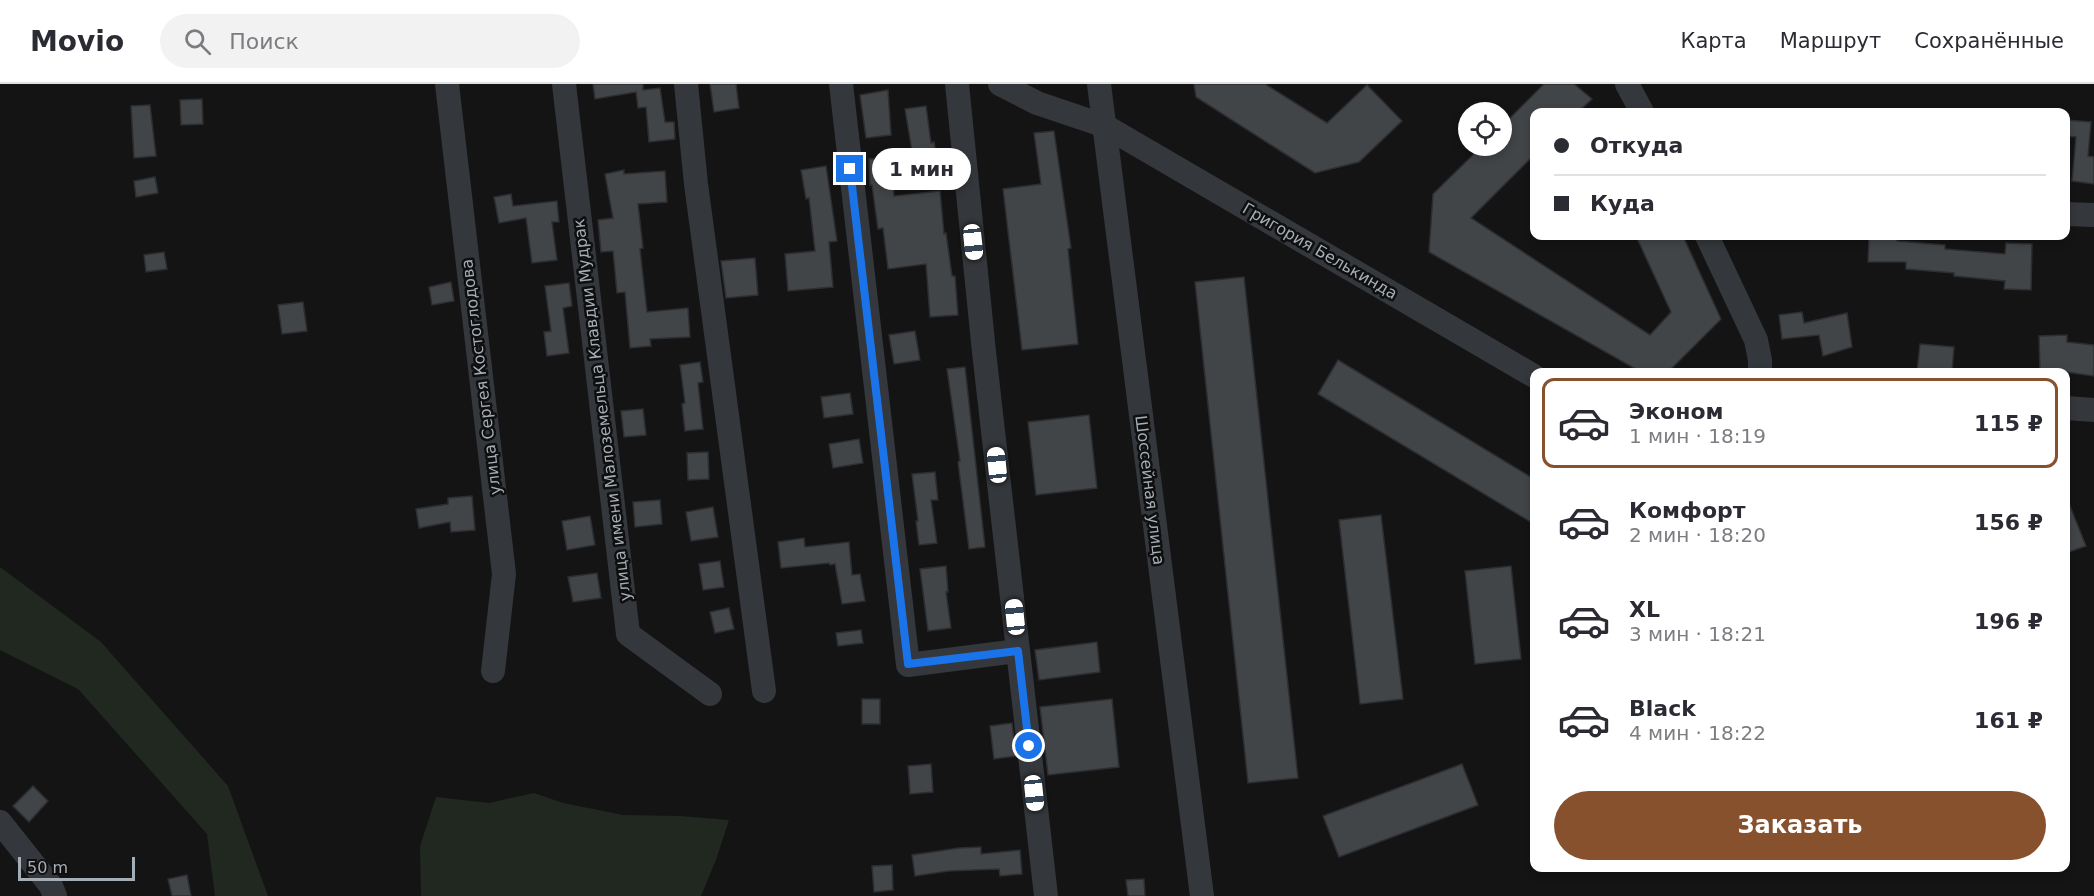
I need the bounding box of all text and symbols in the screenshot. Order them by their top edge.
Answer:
search box [160,14,580,68]
text: Movio [30,25,124,58]
icon: search [181,25,214,58]
text: Поиск [229,29,299,54]
text: Карта [1681,29,1747,53]
text: Маршрут [1780,29,1881,53]
text: Сохранённые [1914,29,2064,53]
map controls [1458,102,1512,156]
button: locate [1458,102,1512,156]
text: Откуда [1590,133,1683,158]
callout: 1 мин [871,148,970,190]
route end [836,155,863,182]
text: 1 мин [889,157,954,181]
text: Куда [1590,191,1655,216]
street label: Григория Белькинда [1239,199,1401,303]
street label: улица имени Малоземельца Клавдии Мудрак [569,217,635,602]
car [962,223,984,261]
street label: улица Сергея Костоглодова [457,258,505,496]
icon: car [1557,396,1611,450]
text: Эконом [1629,399,1724,424]
text: 115 ₽ [1974,411,2043,436]
street label: Шоссейная улица [1131,414,1169,566]
text: 1 мин · 18:19 [1629,424,1766,448]
car [986,446,1008,484]
icon: car [1557,495,1611,549]
text: Комфорт [1629,498,1746,523]
text: 156 ₽ [1974,510,2043,535]
text: 2 мин · 18:20 [1629,523,1766,547]
icon: car [1557,594,1611,648]
text: XL [1629,597,1660,622]
car [1004,598,1026,636]
text: 196 ₽ [1974,609,2043,634]
text: 3 мин · 18:21 [1629,622,1766,646]
icon: car [1557,693,1611,747]
text: Black [1629,696,1696,721]
text: 161 ₽ [1974,708,2043,733]
text: 4 мин · 18:22 [1629,721,1766,745]
route start [1015,732,1042,759]
car [1023,774,1045,812]
button: Заказать [1554,791,2046,860]
scale bar [18,854,135,882]
text: 50 m [27,858,68,877]

